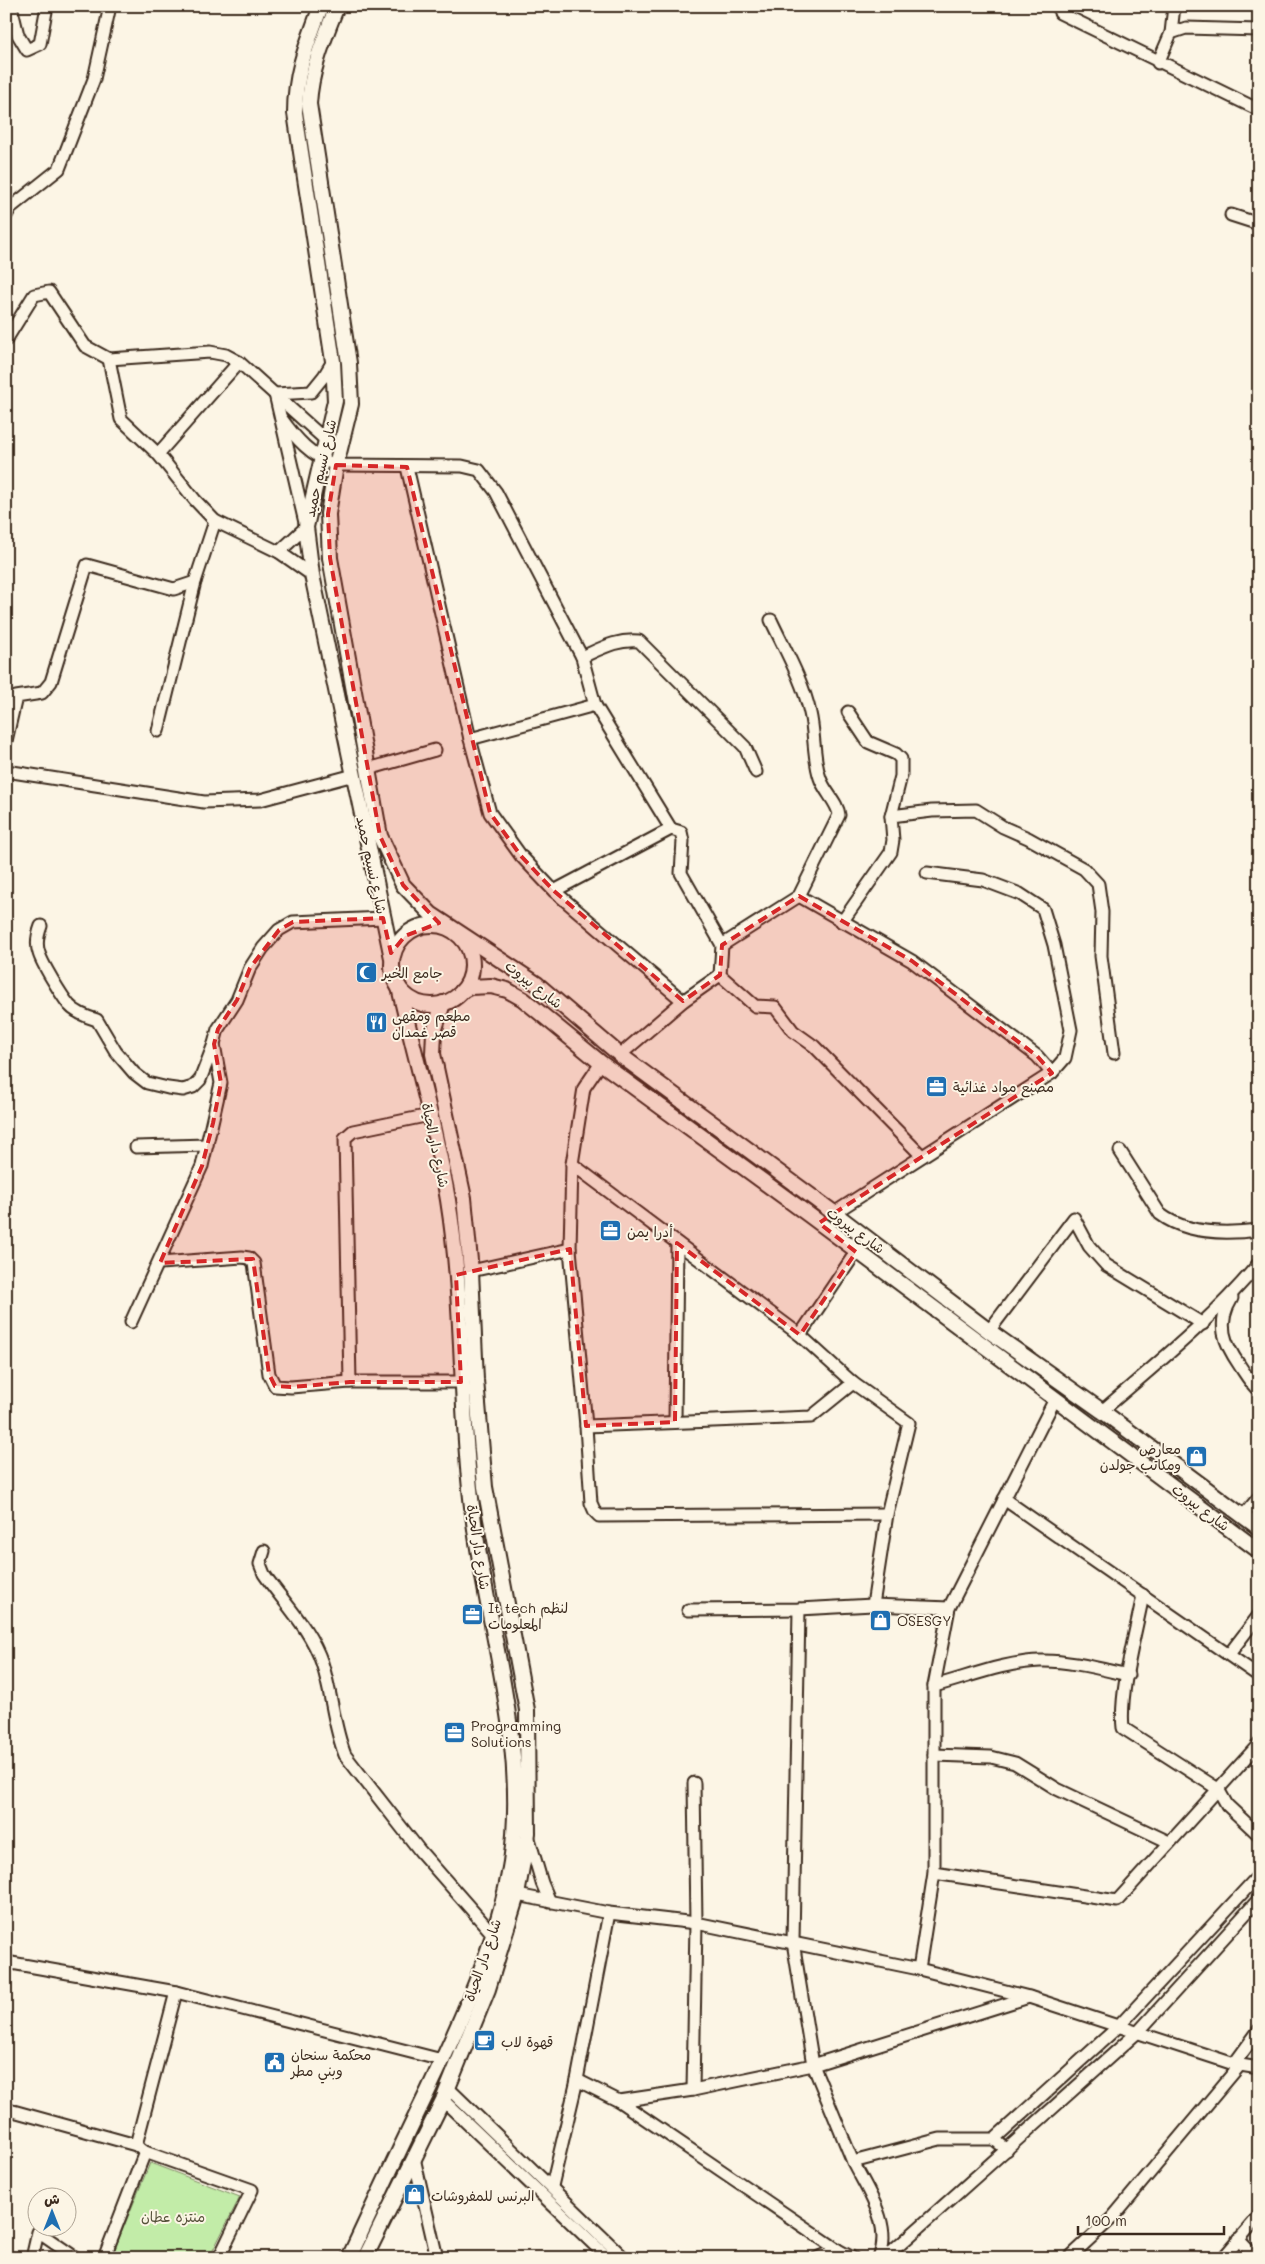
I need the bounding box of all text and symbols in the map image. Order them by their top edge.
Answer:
street label: شارع نسيم حميد [300,417,342,519]
street label: شارع نسيم حميد [350,814,392,916]
street label: شارع بيروت [501,956,567,1013]
mosque icon: جامع الخير [354,960,378,984]
place label: جامع الخير [381,963,443,984]
place label: مطعم ومقهى قصر غمدان [392,1006,470,1041]
restaurant icon: مطعم ومقهى قصر غمدان [364,1011,388,1035]
office icon: مصنع مواد غذائية [925,1074,949,1098]
place label: مصنع مواد غذائية [953,1077,1054,1098]
street label: شارع دار الحياة [417,1101,454,1189]
street label: شارع بيروت [822,1202,889,1258]
office icon: أدرا يمن [599,1219,623,1243]
place label: أدرا يمن [627,1222,673,1241]
place label: معارض ومكاتب جولدن [1100,1439,1181,1474]
shop icon: معارض ومكاتب جولدن [1185,1444,1209,1468]
street label: شارع بيروت [1168,1479,1234,1536]
street label: شارع دار الحياة [462,1503,495,1591]
place label: It tech لنظم المعلومات [488,1598,568,1633]
office icon: It tech لنظم المعلومات [460,1603,484,1627]
shop icon: OSESGY [869,1608,893,1632]
place label: OSESGY [897,1611,951,1630]
place label: Programming Solutions [471,1716,561,1751]
office icon: Programming Solutions [443,1721,467,1745]
street label: شارع دار الحياة [459,1916,506,2004]
cafe icon: قهوة لاب [473,2029,497,2053]
place label: قهوة لاب [501,2032,553,2052]
place label: محكمة سنحان وبني مطر [290,2045,371,2084]
public building icon: محكمة سنحان وبني مطر [263,2050,287,2074]
shop icon: البرنس للمفروشات [403,2183,427,2207]
north arrow [28,2186,78,2236]
place label: البرنس للمفروشات [431,2186,534,2205]
text: ش [44,2189,60,2208]
scale bar [1078,2204,1224,2236]
park label: منتزه عطان [141,2207,205,2226]
text: 100 m [1085,2210,1127,2230]

